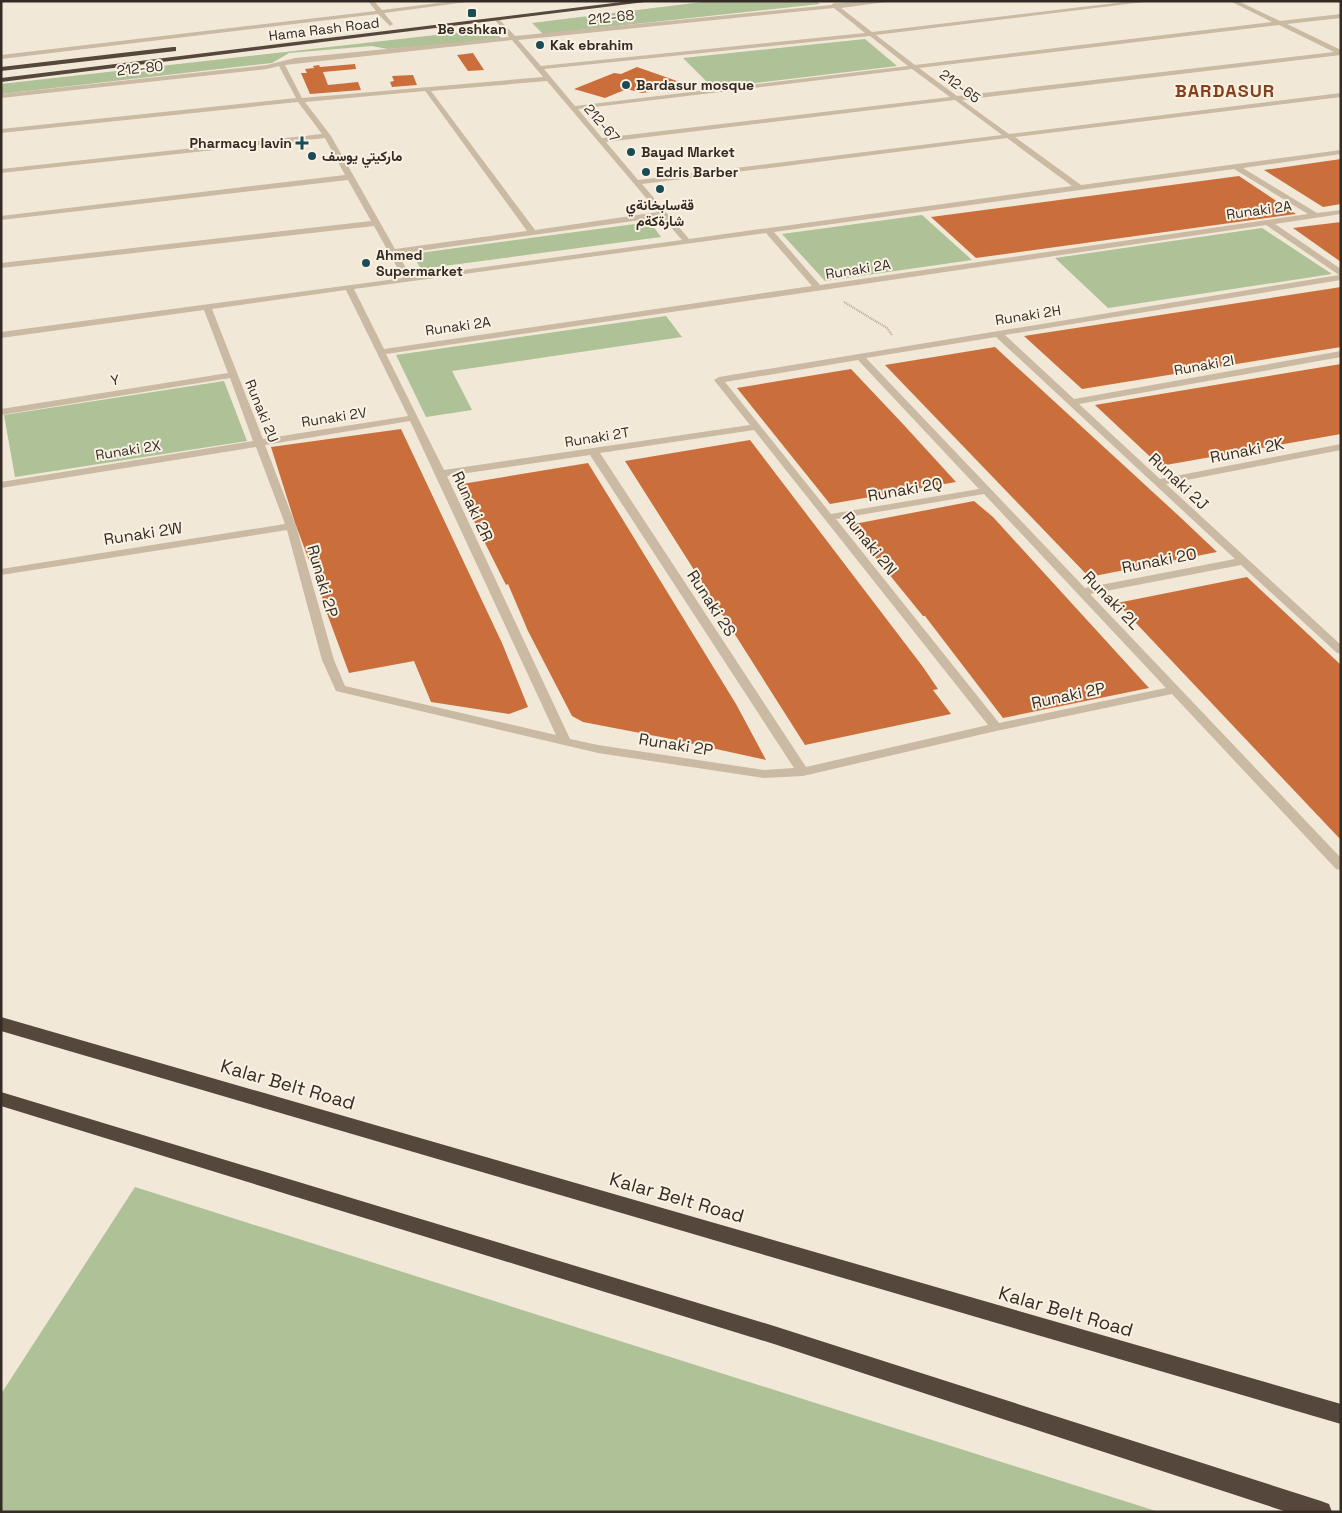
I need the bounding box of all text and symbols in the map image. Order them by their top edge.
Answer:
street label: 212-68 [587,6,635,28]
marker: Be eshkan [466,7,478,19]
street label: Hama Rash Road [267,13,381,45]
place label: Be eshkan [437,20,507,38]
place label: Kak ebrahim [550,36,633,54]
marker: Kak ebrahim [534,39,546,51]
street label: 212-80 [116,57,164,79]
street label: 212-65 [936,65,984,107]
place label: Bardasur mosque [636,76,754,94]
marker: Bardasur mosque [620,79,632,91]
district label: BARDASUR [1175,79,1275,102]
street label: 212-67 [580,100,624,146]
place label: Pharmacy lavin [190,134,292,152]
marker: Pharmacy lavin [296,137,308,149]
place label: Bayad Market [641,143,735,161]
marker: Bayad Market [625,146,637,158]
place label: ماركيتي يوسف [322,147,403,168]
marker: ماركيتي يوسف [306,150,318,162]
place label: Edris Barber [656,163,739,181]
marker: Edris Barber [640,166,652,178]
marker: قةسابخانةي شارةكةم [654,183,666,195]
place label: قةسابخانةي شارةكةم [626,196,694,230]
street label: Runaki 2A [1225,196,1293,223]
place label: Ahmed Supermarket [376,246,463,280]
street label: Runaki 2A [824,255,892,283]
marker: Ahmed Supermarket [360,257,372,269]
street label: Runaki 2H [994,301,1062,329]
street label: Runaki 2A [424,312,492,339]
street label: Runaki 2I [1173,351,1235,379]
street label: Y [109,370,121,390]
street label: Runaki 2U [241,377,283,445]
street label: Runaki 2V [300,403,368,431]
street label: Runaki 2T [563,423,631,451]
street label: Runaki 2K [1208,433,1286,468]
street label: Runaki 2X [94,436,162,464]
street label: Runaki 2J [1144,448,1213,515]
street label: Runaki 2R [447,468,498,545]
street label: Runaki 2Q [866,473,944,506]
street label: Runaki 2N [838,507,902,579]
street label: Runaki 2W [102,517,184,550]
street label: Runaki 2P [302,542,343,620]
street label: Runaki 2O [1120,543,1198,578]
street label: Runaki 2S [682,566,741,641]
street label: Runaki 2L [1078,566,1145,634]
street label: Runaki 2P [1029,677,1107,714]
street label: Runaki 2P [637,728,715,761]
street label: Kalar Belt Road [218,1053,358,1116]
street label: Kalar Belt Road [607,1166,747,1229]
street label: Kalar Belt Road [996,1280,1136,1343]

